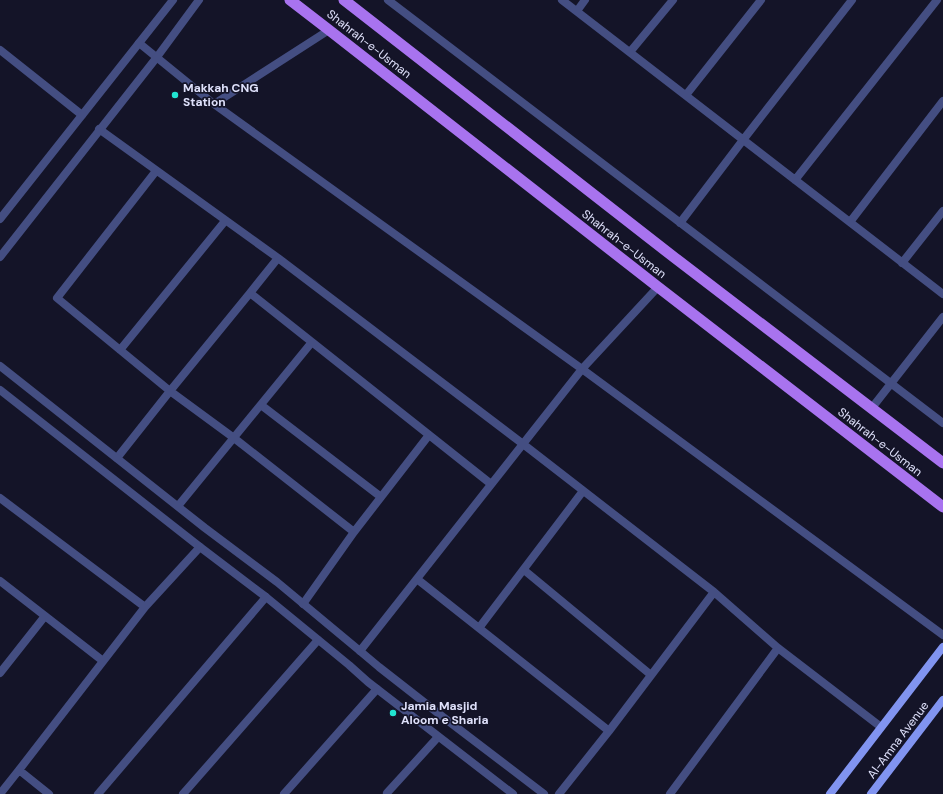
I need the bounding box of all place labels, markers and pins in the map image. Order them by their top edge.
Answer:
place label: Makkah CNG Station [183,80,259,110]
marker: Makkah CNG Station [170,90,180,100]
place label: Jamia Masjid Aloom e Sharia [401,698,488,728]
marker: Jamia Masjid Aloom e Sharia [388,708,398,718]

